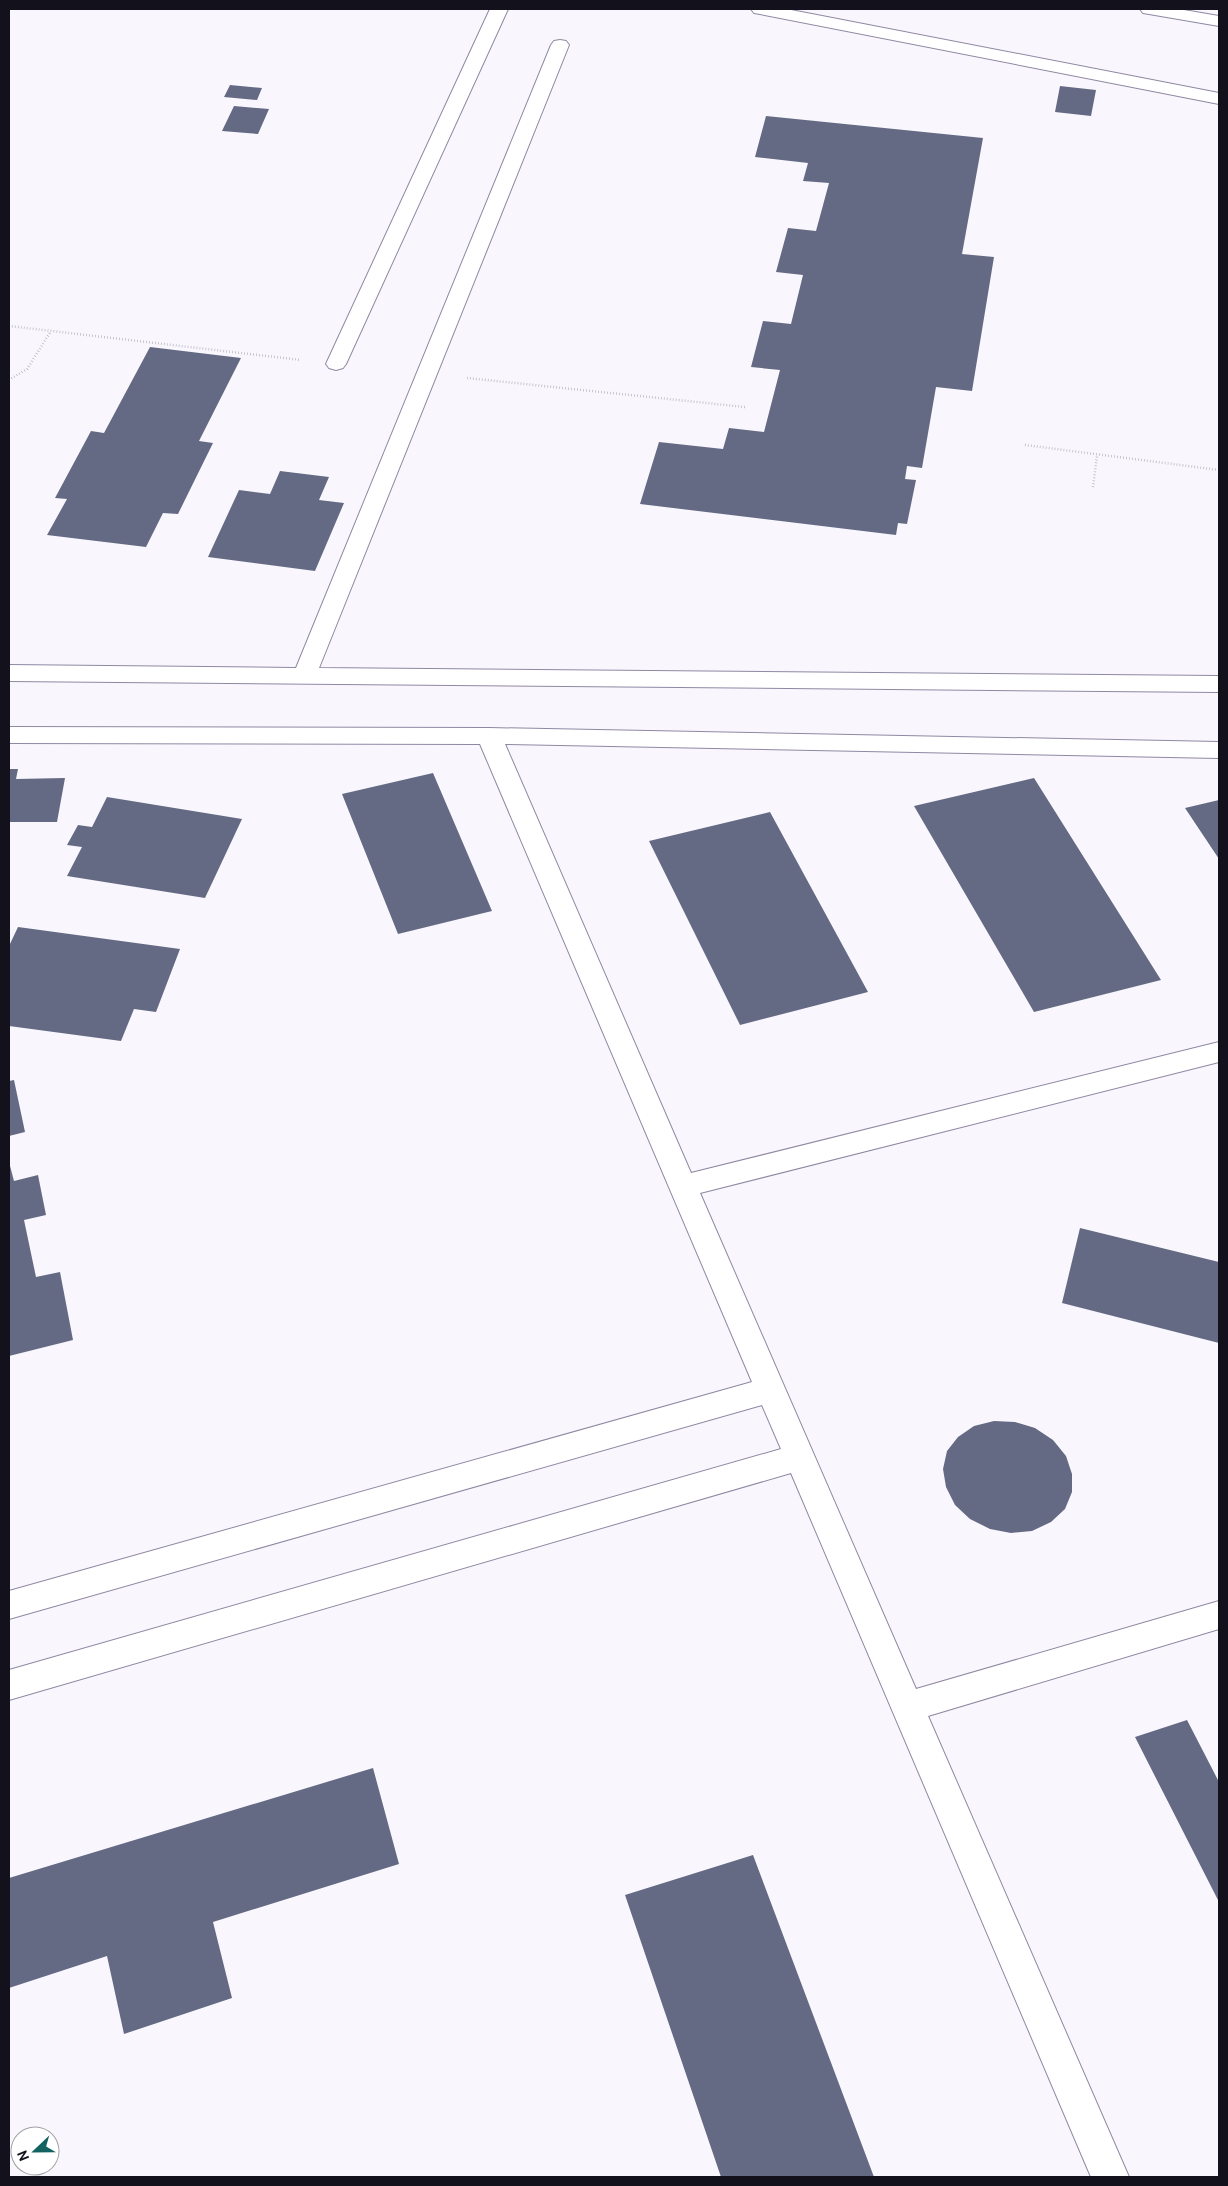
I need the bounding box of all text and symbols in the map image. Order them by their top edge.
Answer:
north arrow [10,2126,60,2176]
text: N [13,2148,33,2164]

